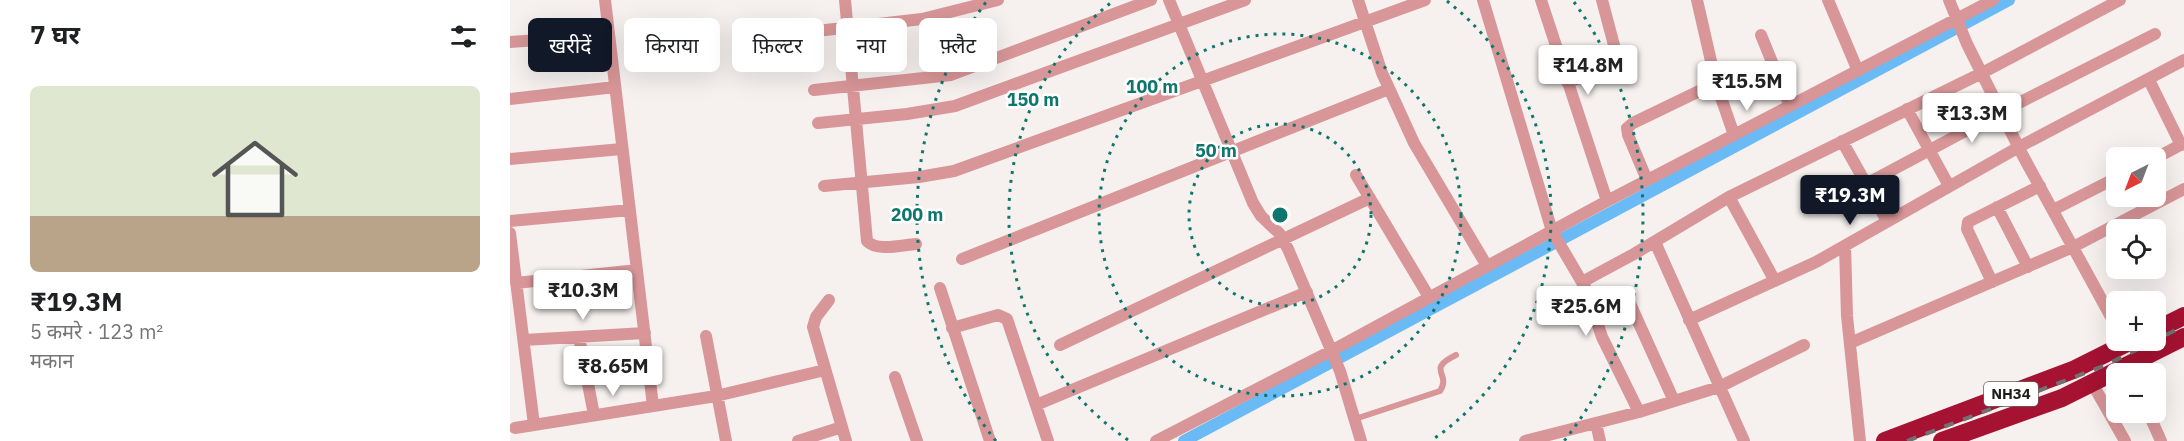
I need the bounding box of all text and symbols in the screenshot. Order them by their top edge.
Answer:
text: 7 घर [30,17,80,51]
chip: खरीदें [528,18,612,72]
chip: किराया [624,18,720,72]
chip: फ़िल्टर [732,18,824,72]
chip: नया [836,18,907,72]
chip: फ़्लैट [919,18,997,72]
icon: filters [447,20,480,53]
pin: ₹14.8M [1539,45,1637,96]
text: ₹14.8M [1552,51,1624,78]
pin: ₹15.5M [1698,61,1796,112]
text: ₹15.5M [1711,67,1783,94]
text: 100 m [1126,75,1178,98]
text: 150 m [1007,88,1059,111]
pin: ₹13.3M [1923,93,2021,144]
text: ₹13.3M [1936,99,2008,126]
icon: home [201,125,309,233]
text: 50 m [1195,139,1237,162]
north arrow [2106,147,2166,207]
map controls [2106,147,2166,423]
pin: ₹19.3M [1801,175,1899,226]
text: ₹19.3M [1814,181,1886,208]
text: 200 m [891,203,943,226]
centre of rings [1270,205,1290,225]
button: locate [2106,219,2166,279]
pin: ₹10.3M [534,270,632,321]
text: ₹10.3M [547,276,619,303]
text: ₹19.3M [30,284,123,318]
pin: ₹25.6M [1537,286,1635,337]
button: + [2106,291,2166,351]
text: ₹25.6M [1550,292,1622,319]
text: 5 कमरे · 123 m² [30,318,163,345]
pin: ₹8.65M [564,346,662,397]
text: मकान [30,347,74,374]
text: ₹8.65M [577,352,649,379]
button: − [2106,363,2166,423]
road number: NH34 [1984,382,2038,406]

